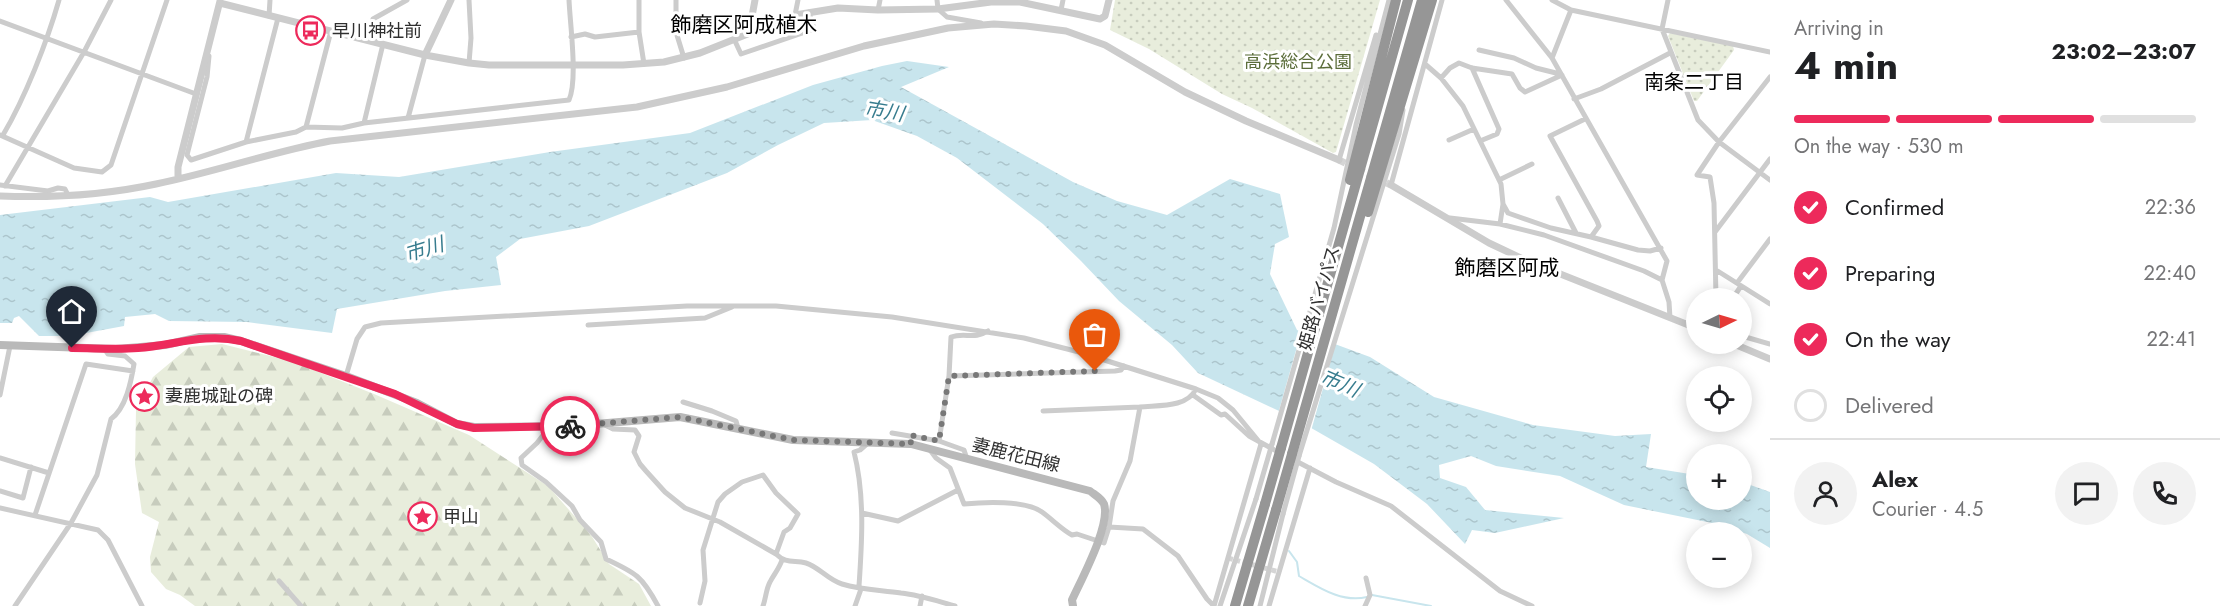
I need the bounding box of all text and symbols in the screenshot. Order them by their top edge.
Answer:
district label: 飾磨区阿成植木 [671,10,818,40]
text: Arriving in [1794,14,1884,43]
bus stop icon: 早川神社前 [295,15,327,47]
place label: 早川神社前 [332,18,422,44]
text: 23:02–23:07 [2052,35,2196,67]
text: 4 min [1794,37,1898,94]
park label: 高浜総合公園 [1244,49,1352,75]
district label: 南条二丁目 [1644,68,1744,97]
water label: 市川 [862,94,908,129]
text: On the way · 530 m [1794,132,1964,161]
icon: check [1794,191,1827,224]
text: Confirmed [1845,191,1944,223]
text: 22:36 [2145,193,2196,222]
water label: 市川 [401,229,449,269]
street label: 姫路バイパス [1292,243,1346,353]
district label: 飾磨区阿成 [1455,253,1560,283]
icon: check [1794,257,1827,290]
text: Preparing [1845,257,1936,289]
text: 22:40 [2144,259,2196,288]
pin [46,286,97,348]
north arrow [1686,288,1752,354]
map controls [1686,288,1752,588]
icon: home [55,295,88,328]
pin [1069,309,1120,371]
icon: bag [1078,318,1111,351]
icon: check [1794,323,1827,356]
text: On the way [1845,323,1950,355]
text: 22:41 [2147,325,2196,354]
water label: 市川 [1316,362,1366,405]
button: locate [1686,366,1752,432]
place icon: 妻鹿城趾の碑 [128,380,160,412]
place label: 妻鹿城趾の碑 [165,383,273,409]
text: Delivered [1845,389,1934,421]
courier [540,396,600,456]
icon: bike [554,410,587,443]
street label: 妻鹿花田線 [969,431,1063,479]
button: + [1686,444,1752,510]
button: person [1794,462,1857,525]
button: chat [2055,462,2118,525]
button: phone [2133,462,2196,525]
text: Alex [1872,463,1918,495]
text: Courier · 4.5 [1872,495,1983,524]
place icon: 甲山 [406,501,438,533]
place label: 甲山 [443,504,479,530]
button: − [1686,522,1752,588]

